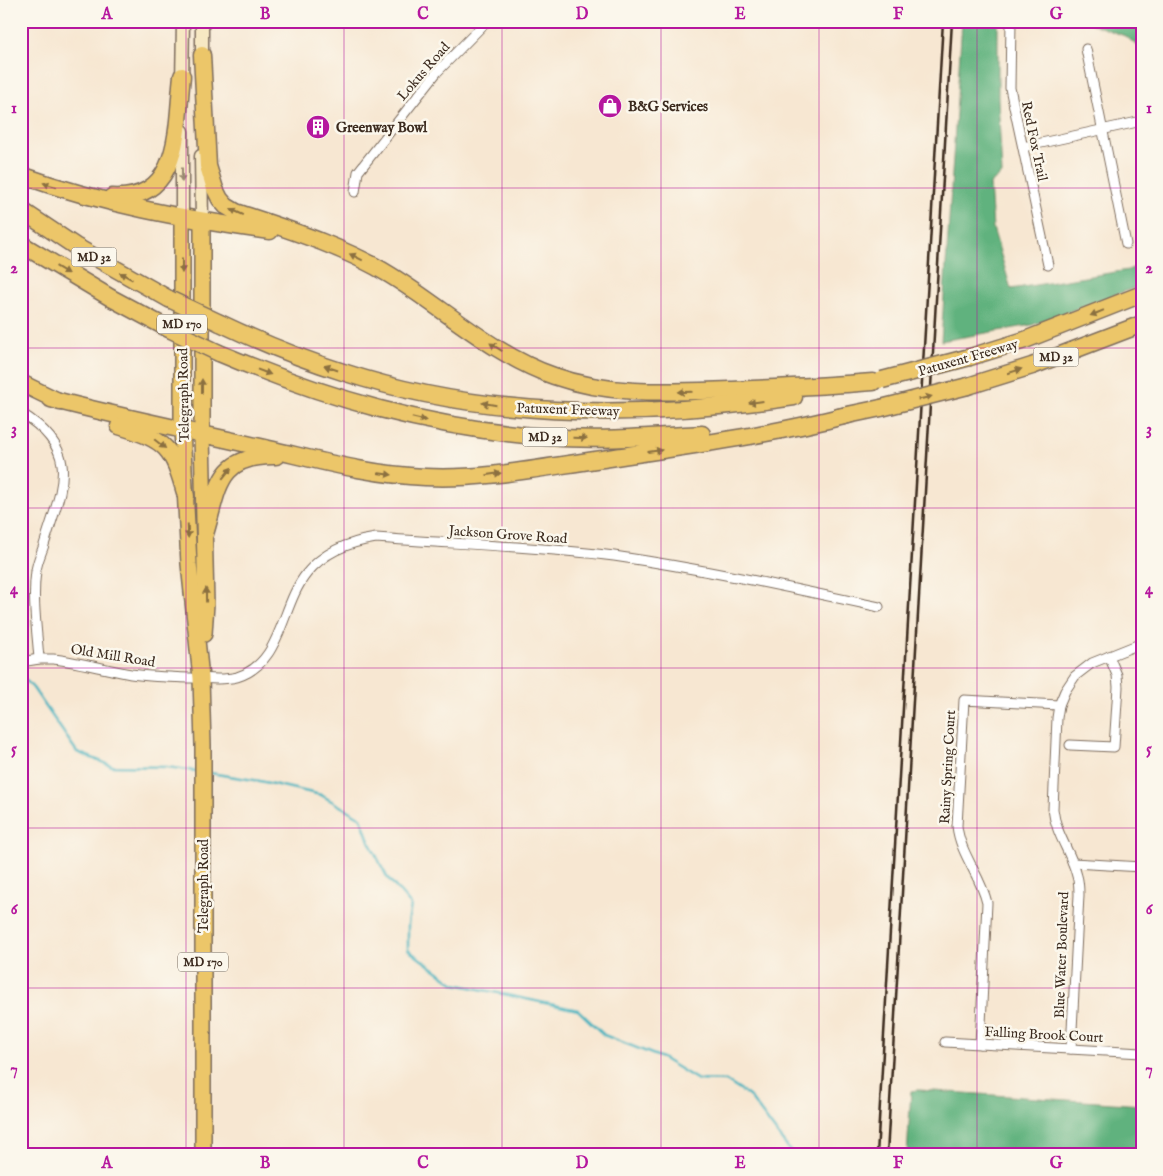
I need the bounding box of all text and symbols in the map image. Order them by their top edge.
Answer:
text: A [101,5,114,25]
text: B [260,5,271,25]
text: C [417,5,429,25]
text: D [576,5,589,25]
text: E [734,5,746,25]
text: F [893,5,904,25]
text: G [1050,5,1063,25]
street label: Lokus Road [393,38,454,105]
shop icon: B&G Services [597,93,623,119]
place label: B&G Services [628,98,708,116]
text: 1 [11,99,17,119]
street label: Red Fox Trail [1017,99,1051,183]
text: 1 [1146,99,1152,119]
building icon: Greenway Bowl [305,114,331,140]
place label: Greenway Bowl [336,119,428,137]
one-way arrow [178,167,186,183]
one-way arrow [42,180,57,188]
one-way arrow [230,207,245,216]
road number: MD 32 [72,248,116,266]
one-way arrow [349,253,364,261]
one-way arrow [178,258,186,274]
text: 2 [10,259,18,279]
text: 2 [1145,259,1153,279]
one-way arrow [56,265,69,274]
one-way arrow [119,272,134,280]
one-way arrow [1089,309,1104,317]
road number: MD 170 [157,314,207,334]
street label: Patuxent Freeway [916,335,1020,381]
one-way arrow [489,342,503,352]
street label: Telegraph Road [174,347,194,442]
road number: MD 32 [1034,348,1078,367]
one-way arrow [323,364,338,372]
one-way arrow [1007,367,1022,375]
one-way arrow [257,368,272,376]
one-way arrow [198,378,206,394]
one-way arrow [676,388,692,396]
one-way arrow [917,394,932,402]
one-way arrow [748,398,764,406]
street label: Patuxent Freeway [516,399,620,421]
one-way arrow [481,400,497,408]
one-way arrow [412,415,427,423]
text: 3 [11,420,17,440]
text: 3 [1146,420,1152,440]
road number: MD 32 [522,428,568,447]
one-way arrow [573,434,589,442]
one-way arrow [153,438,166,449]
one-way arrow [647,447,663,455]
one-way arrow [222,466,233,479]
one-way arrow [378,470,394,478]
one-way arrow [486,470,502,478]
street label: Jackson Grove Road [446,522,568,548]
one-way arrow [184,523,192,539]
text: 4 [10,580,19,600]
text: 4 [1145,580,1154,600]
one-way arrow [201,586,209,602]
street label: Old Mill Road [69,640,157,672]
street label: Rainy Spring Court [936,709,960,824]
text: 5 [11,740,17,760]
text: 5 [1146,740,1152,760]
street label: Telegraph Road [195,838,213,933]
street label: Blue Water Boulevard [1051,891,1073,1019]
text: 6 [11,900,19,920]
text: 6 [1146,900,1154,920]
road number: MD 170 [178,952,228,972]
street label: Falling Brook Court [984,1023,1104,1047]
text: 7 [10,1060,18,1080]
text: 7 [1145,1060,1153,1080]
text: A [101,1154,114,1174]
text: B [260,1154,271,1174]
text: C [417,1154,429,1174]
text: D [576,1154,589,1174]
text: E [734,1154,746,1174]
text: F [893,1154,904,1174]
text: G [1050,1154,1063,1174]

